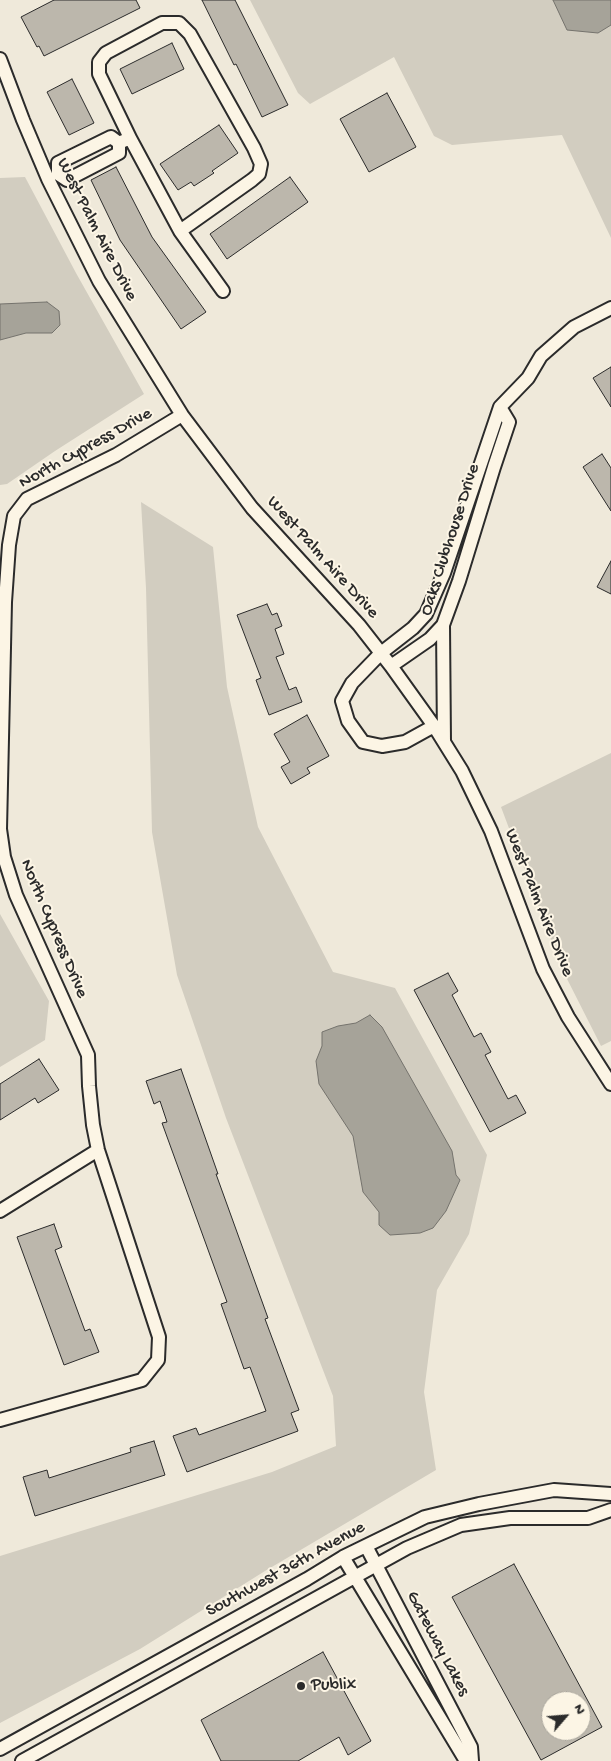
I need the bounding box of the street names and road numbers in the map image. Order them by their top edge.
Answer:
street label: West Palm Aire Drive [51,155,141,305]
street label: North Cypress Drive [16,404,156,494]
street label: Oaks Clubhouse Drive [416,461,486,619]
street label: West Palm Aire Drive [261,492,383,624]
street label: West Palm Aire Drive [498,826,578,980]
street label: North Cypress Drive [14,856,92,1002]
street label: Southwest 36th Avenue [203,1517,369,1623]
street label: Gateway Lakes [400,1588,474,1700]

